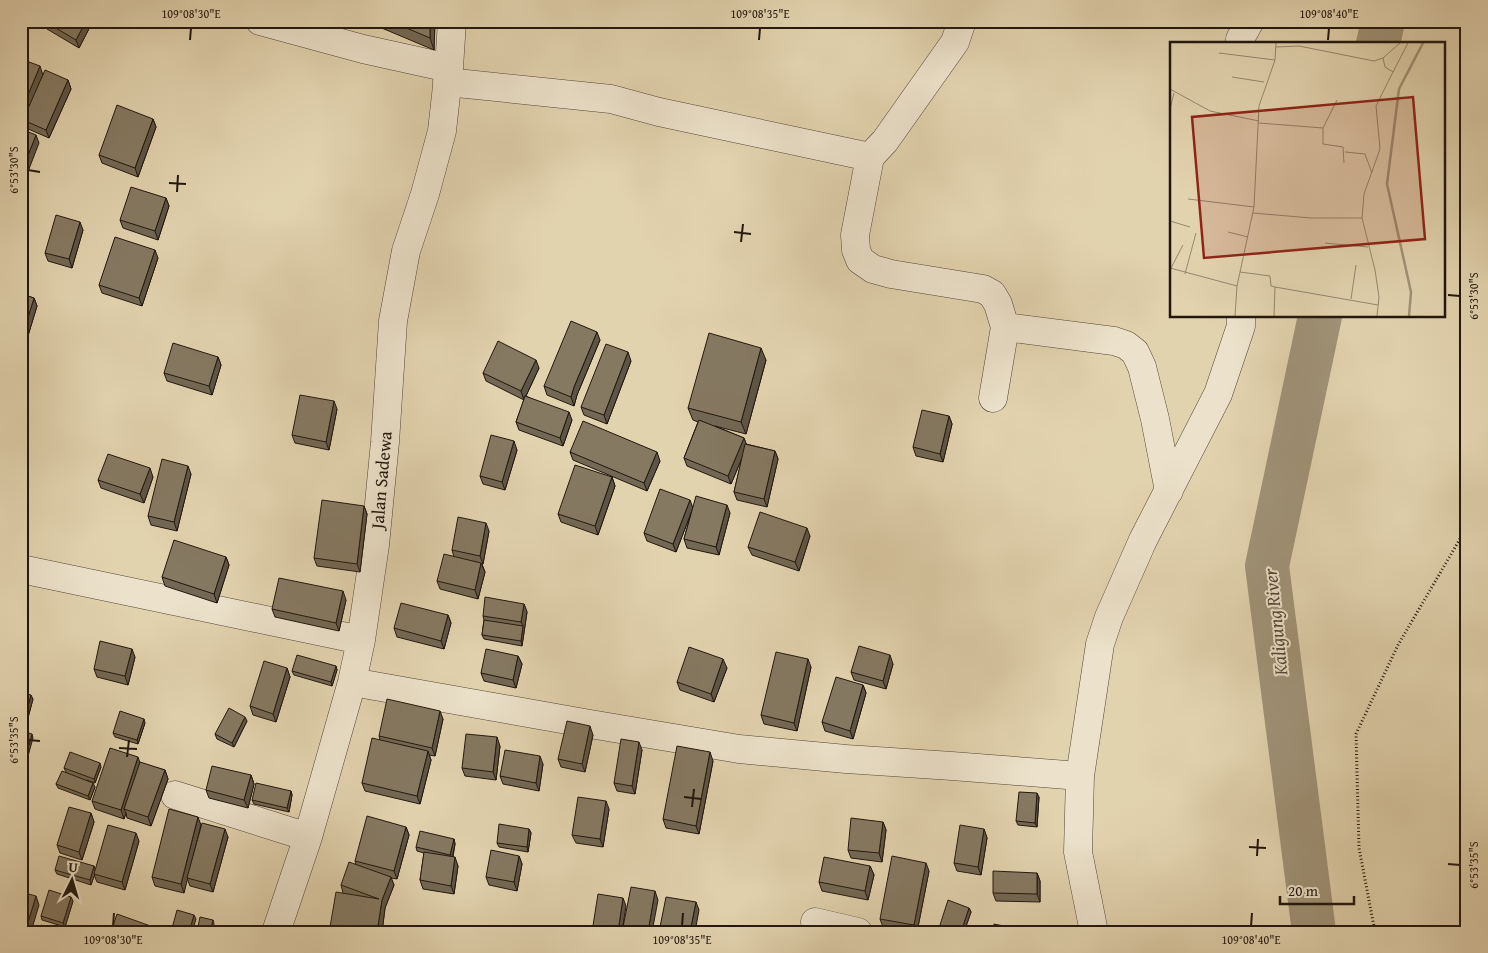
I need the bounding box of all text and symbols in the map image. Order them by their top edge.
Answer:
text: 109°08'30"E [161,5,221,22]
text: 109°08'35"E [730,5,790,22]
text: 109°08'40"E [1299,5,1359,22]
inset map [1170,42,1446,318]
text: 6°53'30"S [5,146,22,194]
text: 6°53'30"S [1465,272,1482,320]
street label: Jalan Sadewa [363,429,399,532]
water label: Kaligung River [1255,566,1295,678]
text: 6°53'35"S [5,716,22,764]
text: 6°53'35"S [1465,841,1482,889]
north arrow [48,856,98,906]
text: U [68,857,79,877]
scale bar [1280,873,1354,905]
text: 20 m [1288,880,1319,901]
text: 109°08'30"E [83,931,143,948]
text: 109°08'35"E [652,931,712,948]
text: 109°08'40"E [1221,931,1281,948]

